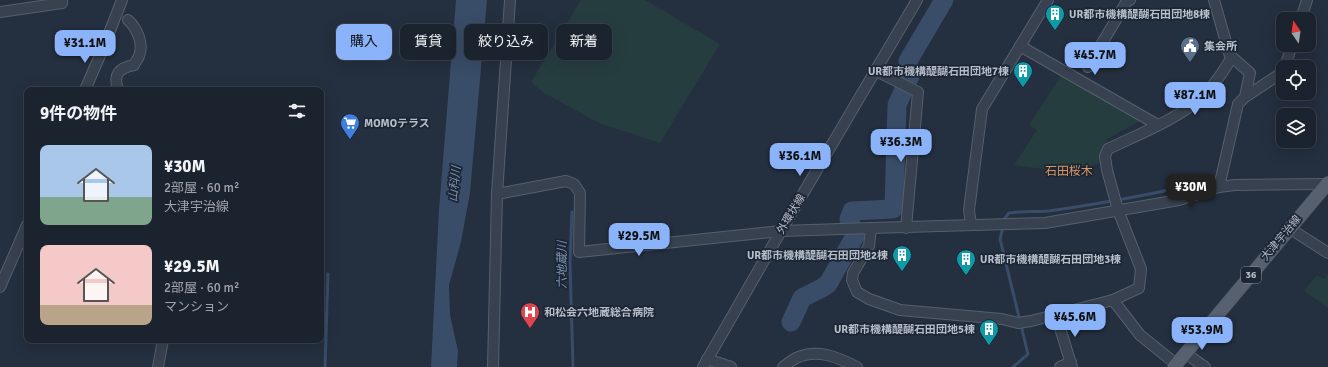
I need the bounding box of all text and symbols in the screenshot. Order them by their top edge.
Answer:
building icon: UR都市機構醍醐石田団地8棟 [1044,3,1066,31]
place label: UR都市機構醍醐石田団地8棟 [1069,8,1210,21]
north arrow [1276,12,1316,52]
map controls [1276,12,1316,148]
chip: 購入 [336,24,392,60]
chip: 賃貸 [400,24,456,60]
chip: 絞り込み [464,24,548,60]
chip: 新着 [556,24,612,60]
pin: ¥31.1M [52,30,118,64]
text: ¥31.1M [64,35,106,51]
public building icon: 集会所 [1179,35,1201,63]
place label: 集会所 [1204,40,1237,53]
pin: ¥45.7M [1062,42,1128,76]
text: ¥45.7M [1074,47,1116,63]
building icon: UR都市機構醍醐石田団地7棟 [1012,60,1034,88]
button: locate [1276,60,1316,100]
place label: UR都市機構醍醐石田団地7棟 [868,65,1009,78]
pin: ¥87.1M [1162,82,1228,116]
text: ¥87.1M [1174,87,1216,103]
icon: filters [286,100,308,122]
text: 9件の物件 [40,103,117,124]
button: layers [1276,108,1316,148]
supermarket icon: MOMOテラス [339,112,361,140]
place label: MOMOテラス [364,117,430,130]
pin: ¥36.3M [868,129,934,163]
text: ¥36.3M [880,134,922,150]
pin: ¥36.1M [767,143,833,177]
text: ¥36.1M [779,148,821,164]
text: ¥30M [164,156,206,177]
icon: home [72,161,120,209]
water label: 山科川 [446,163,465,203]
district label: 石田桜木 [1045,164,1093,179]
pin: ¥30M [1167,174,1215,208]
text: ¥30M [1175,179,1207,195]
text: 2部屋 · 60 m² [164,180,239,196]
street label: 外環状線 [774,192,808,236]
text: 大津宇治線 [164,199,229,215]
street label: 大津宇治線 [1258,213,1304,263]
pin: ¥29.5M [606,223,672,257]
text: ¥29.5M [618,228,660,244]
water label: 六地蔵川 [555,239,570,289]
building icon: UR都市機構醍醐石田団地2棟 [891,244,913,272]
building icon: UR都市機構醍醐石田団地3棟 [955,248,977,276]
place label: UR都市機構醍醐石田団地2棟 [747,249,888,262]
place label: UR都市機構醍醐石田団地3棟 [980,253,1121,266]
text: ¥29.5M [164,256,220,277]
icon: home [72,261,120,309]
road number: 36 [1241,267,1261,283]
text: 2部屋 · 60 m² [164,280,239,296]
text: マンション [164,299,229,315]
hospital icon: 和松会六地蔵総合病院 [519,301,541,329]
pin: ¥45.6M [1042,304,1108,338]
place label: 和松会六地蔵総合病院 [544,306,654,319]
text: ¥45.6M [1054,309,1096,325]
pin: ¥53.9M [1169,317,1235,351]
building icon: UR都市機構醍醐石田団地5棟 [978,318,1000,346]
text: ¥53.9M [1181,322,1223,338]
place label: UR都市機構醍醐石田団地5棟 [834,323,975,336]

